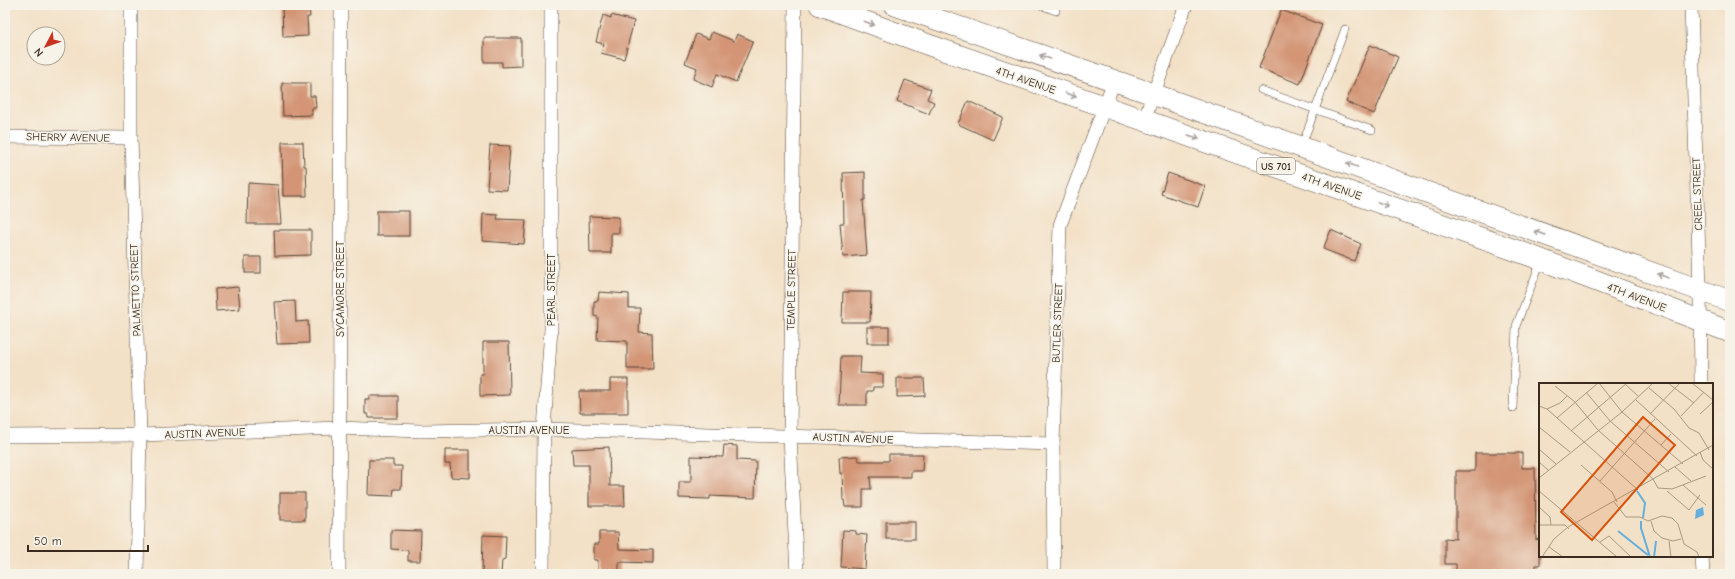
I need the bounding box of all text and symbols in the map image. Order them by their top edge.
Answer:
one-way arrow [863,20,875,28]
north arrow [26,26,66,66]
text: N [32,45,46,59]
one-way arrow [1038,53,1051,60]
street label: 4TH AVENUE [994,64,1058,97]
one-way arrow [1064,92,1077,99]
street label: SHERRY AVENUE [26,130,110,145]
one-way arrow [1187,134,1199,142]
street label: CREEL STREET [1690,157,1705,231]
road number: US 701 [1257,158,1295,174]
one-way arrow [1347,161,1359,169]
street label: 4TH AVENUE [1300,170,1364,203]
one-way arrow [1376,200,1388,208]
one-way arrow [1535,228,1547,236]
street label: SYCAMORE STREET [334,241,347,337]
street label: PALMETTO STREET [127,243,144,337]
street label: TEMPLE STREET [784,249,799,331]
street label: PEARL STREET [545,254,558,326]
one-way arrow [1657,272,1669,280]
street label: 4TH AVENUE [1605,280,1669,315]
street label: BUTLER STREET [1050,283,1065,363]
inset map [1539,383,1713,557]
street label: AUSTIN AVENUE [489,424,570,437]
street label: AUSTIN AVENUE [164,426,246,441]
street label: AUSTIN AVENUE [812,431,894,446]
scale bar [28,527,148,553]
text: 50 m [34,534,62,548]

